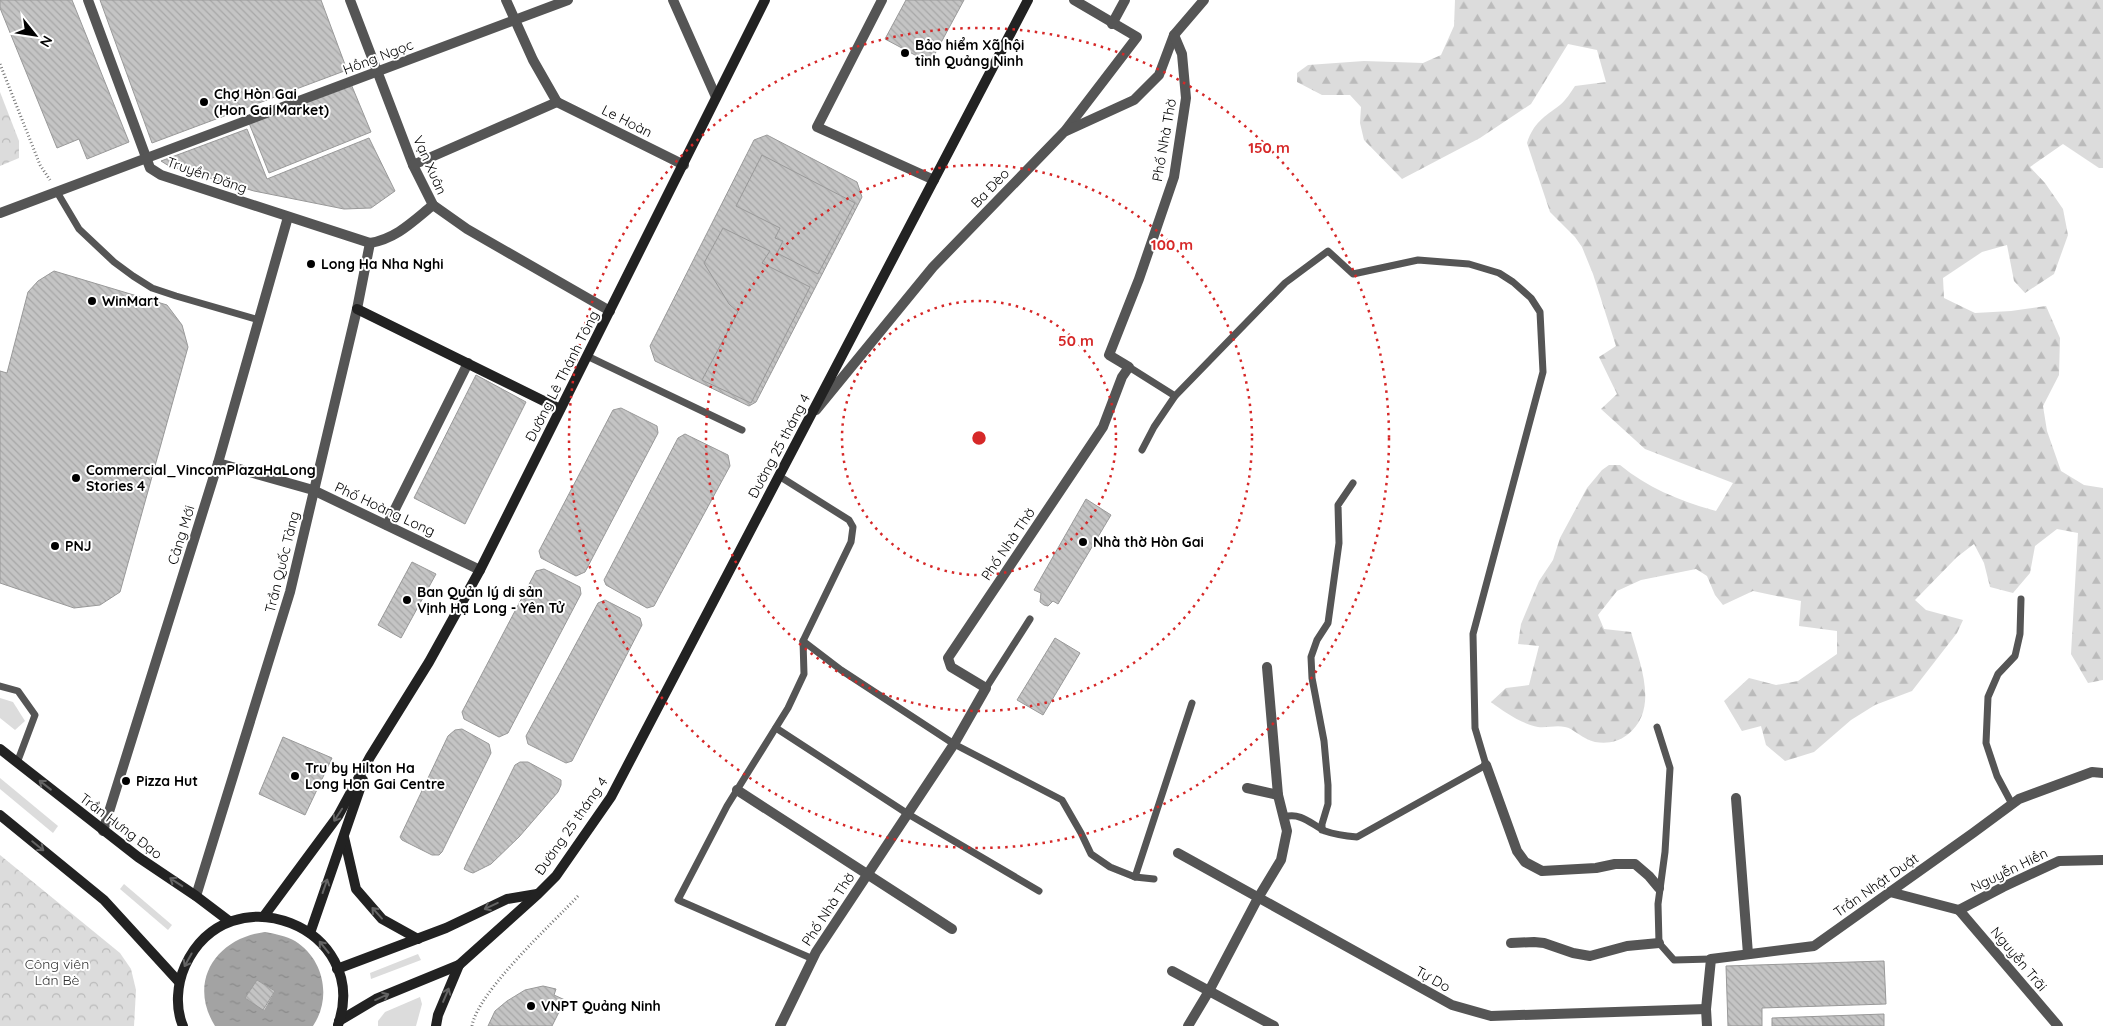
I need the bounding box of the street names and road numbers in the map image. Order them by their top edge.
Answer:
street label: Hồng Ngọc [340,35,416,79]
street label: Phố Nhà Thờ [1148,97,1180,183]
street label: Le Hoàn [599,101,655,141]
street label: Vạn Xuân [409,133,451,197]
street label: Truyền Đăng [164,153,250,197]
street label: Ba Đèo [967,165,1013,211]
street label: Đường Lê Thánh Tông [521,307,603,445]
street label: Đường 25 tháng 4 [744,391,814,501]
street label: Phố Hoàng Long [332,478,438,540]
street label: Cảng Mới [163,503,199,567]
street label: Phố Nhà Thờ [977,504,1039,584]
street label: Trần Quốc Tảng [261,509,303,615]
street label: Đường 25 tháng 4 [530,774,612,878]
street label: Trần Hưng Đạo [76,789,166,863]
street label: Nguyễn Hiền [1967,844,2051,896]
street label: Trần Nhật Duật [1830,849,1922,921]
street label: Phố Nhà Thờ [798,869,858,949]
street label: Nguyễn Trãi [1987,923,2051,995]
street label: Tự Do [1412,962,1454,996]

